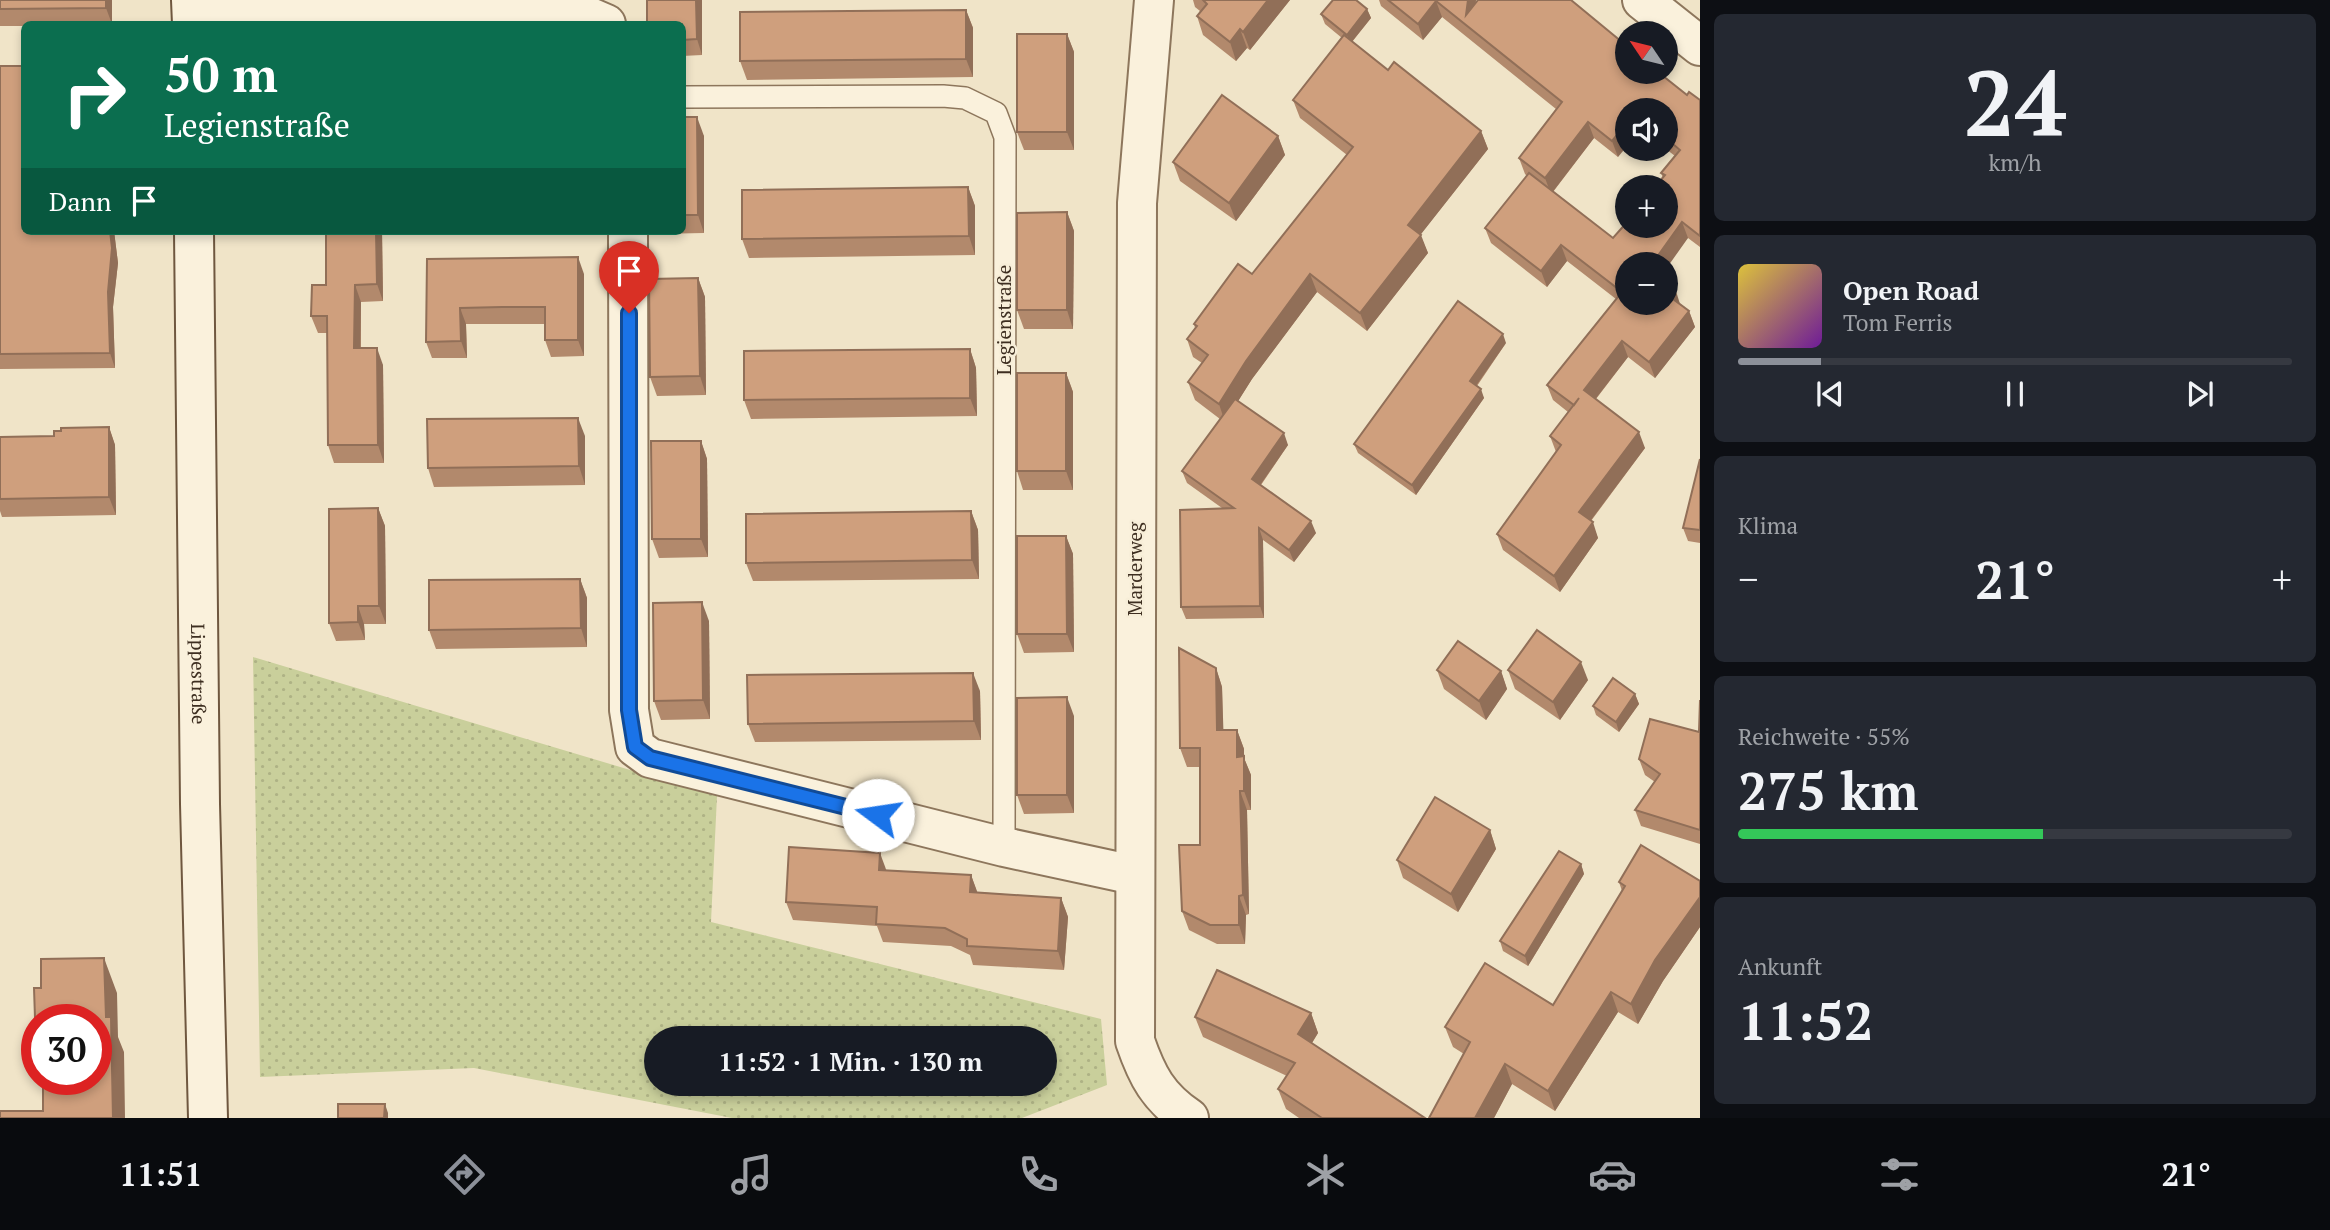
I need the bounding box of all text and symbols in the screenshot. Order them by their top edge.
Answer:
north arrow [1615,21,1678,84]
map controls [1615,21,1678,315]
text: 50 m [164,41,278,106]
text: 24 [1964,41,2066,162]
icon: right [49,49,140,140]
button: sound [1615,98,1678,161]
text: Legienstraße [164,104,350,146]
text: km/h [1988,147,2042,178]
button: + [1615,175,1678,238]
icon: arrive [125,182,163,220]
text: Dann [49,184,111,218]
pin [599,241,659,313]
icon: arrive [610,252,648,290]
button: − [1615,252,1678,315]
street label: Legienstraße [991,265,1016,375]
text: Open Road [1843,273,1979,307]
text: Tom Ferris [1843,307,1953,338]
icon: previous [1811,375,1849,413]
icon: pause [1996,375,2034,413]
icon: next [2181,375,2219,413]
text: Klima [1738,510,1798,541]
street label: Marderweg [1122,521,1147,616]
text: 21° [1975,545,2055,614]
text: − [1738,554,1758,604]
text: + [2272,554,2292,604]
street label: Lippestraße [186,623,212,725]
text: Reichweite · 55% [1738,721,1910,752]
text: 275 km [1738,756,1919,825]
position arrow [841,778,915,852]
text: Ankunft [1738,951,1822,982]
text: 11:52 [1738,986,1873,1055]
speed limit sign: 30 [21,1004,112,1095]
text: 11:52 · 1 Min. · 130 m [718,1044,983,1078]
icon: directions [440,1150,489,1199]
icon: music [727,1150,776,1199]
icon: phone [1014,1150,1063,1199]
icon: climate [1301,1150,1350,1199]
icon: car [1588,1150,1637,1199]
icon: filters [1875,1150,1924,1199]
text: 11:51 [119,1153,202,1195]
text: 21° [2162,1153,2211,1195]

